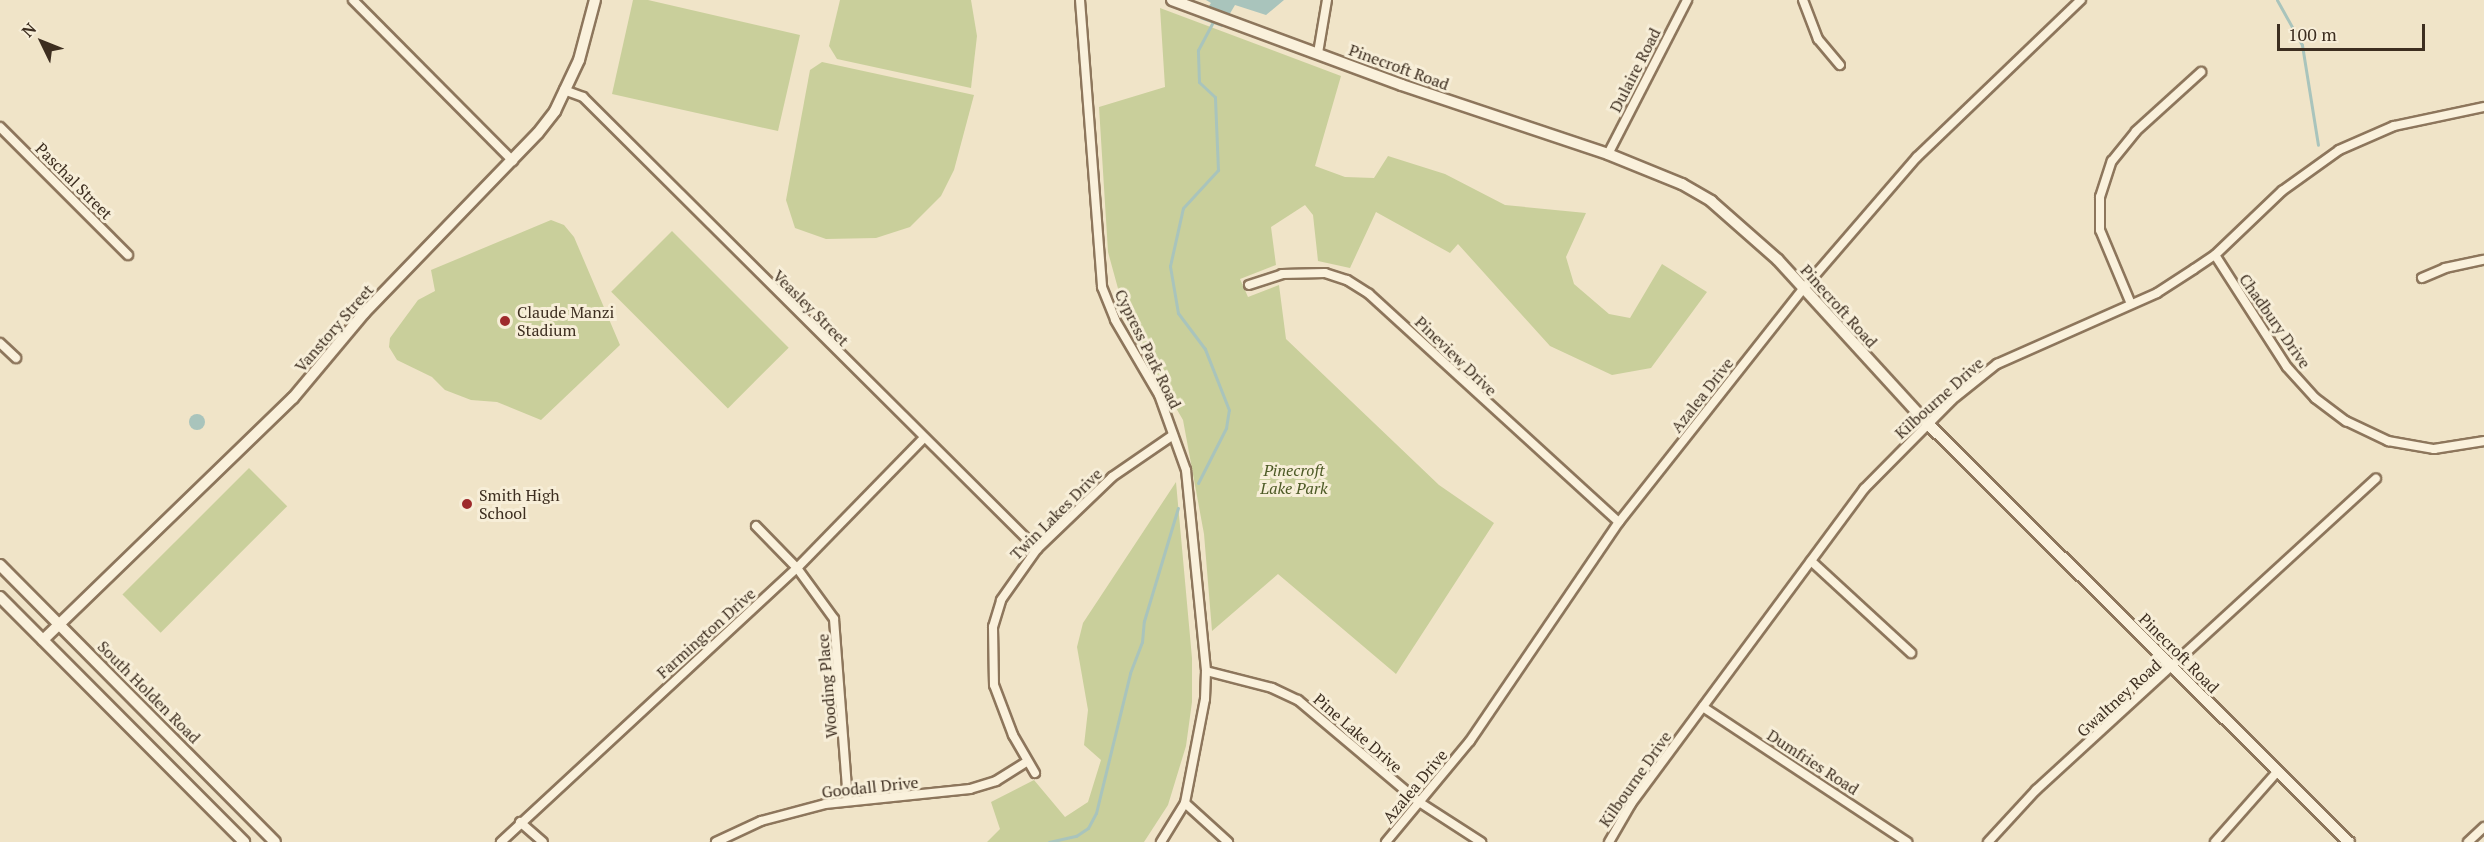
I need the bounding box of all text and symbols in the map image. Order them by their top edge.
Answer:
north arrow [12,12,72,72]
scale bar [2280,12,2428,50]
text: N [17,18,41,42]
text: 100 m [2288,22,2337,46]
street label: Dulaire Road [1606,25,1664,115]
street label: Pinecroft Road [1346,40,1452,94]
street label: Paschal Street [32,139,116,223]
street label: Pinecroft Road [1797,260,1881,352]
street label: Veasley Street [769,266,853,350]
street label: Chadbury Drive [2235,270,2315,372]
street label: Vanstory Street [291,280,377,376]
street label: Cypress Park Road [1111,286,1185,412]
place label: Claude Manzi Stadium [517,302,614,340]
street label: Pineview Drive [1411,312,1501,400]
marker: Claude Manzi Stadium [498,314,512,328]
street label: Kilbourne Drive [1891,353,1987,443]
street label: Azalea Drive [1667,354,1737,436]
park label: Pinecroft Lake Park [1260,460,1328,498]
street label: Twin Lakes Drive [1006,464,1106,564]
place label: Smith High School [479,485,560,523]
marker: Smith High School [460,497,474,511]
street label: Farmington Drive [653,584,759,682]
street label: Pinecroft Road [2135,609,2223,697]
street label: Wooding Place [813,633,841,739]
street label: South Holden Road [94,637,204,747]
street label: Gwaltney Road [2073,655,2165,741]
street label: Pine Lake Drive [1310,689,1406,777]
street label: Dumfries Road [1764,725,1862,799]
street label: Kilbourne Drive [1595,727,1675,831]
street label: Azalea Drive [1379,745,1451,827]
street label: Goodall Drive [821,772,919,802]

